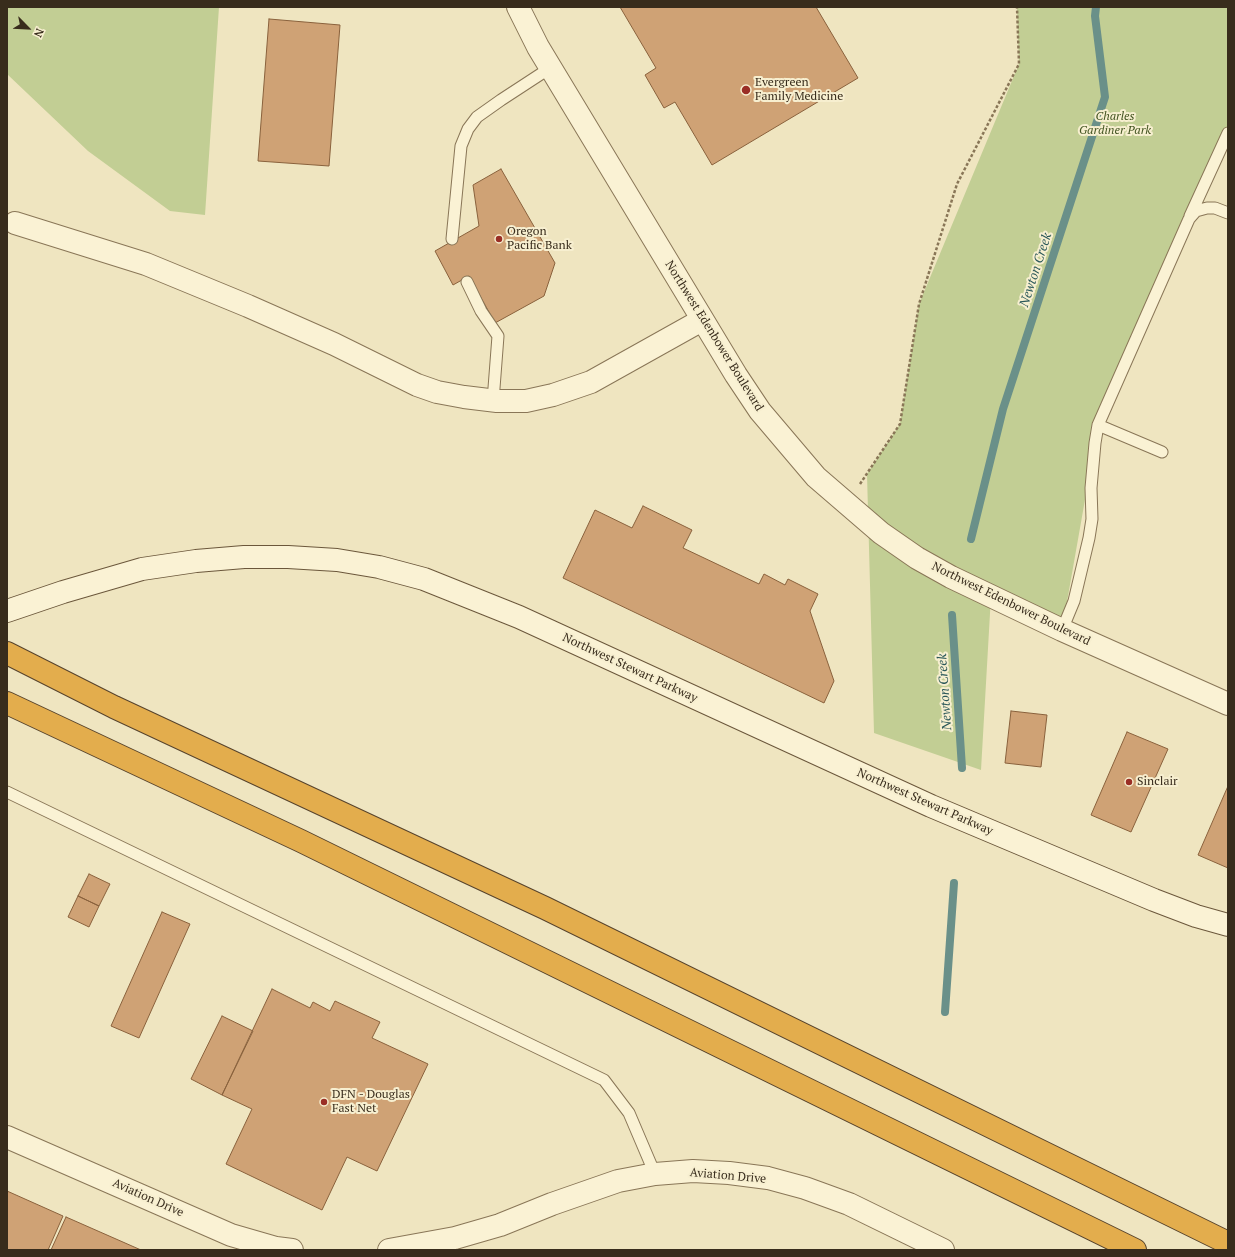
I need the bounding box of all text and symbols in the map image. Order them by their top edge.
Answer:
north arrow [8,8,48,48]
text: N [31,26,47,40]
place label: Evergreen Family Medicine [755,76,843,104]
marker: Evergreen Family Medicine [740,84,752,96]
park label: Charles Gardiner Park [1079,110,1151,138]
place label: Oregon Pacific Bank [507,225,572,253]
water label: Newton Creek [1017,231,1055,309]
marker: Oregon Pacific Bank [494,234,504,244]
street label: Northwest Edenbower Boulevard [662,258,766,414]
street label: Northwest Edenbower Boulevard [929,559,1093,649]
street label: Northwest Stewart Parkway [560,630,700,706]
water label: Newton Creek [935,653,955,731]
street label: Northwest Stewart Parkway [855,765,995,839]
place label: Sinclair [1137,775,1178,789]
marker: Sinclair [1124,777,1134,787]
place label: DFN - Douglas Fast Net [332,1088,410,1116]
marker: DFN - Douglas Fast Net [319,1097,329,1107]
street label: Aviation Drive [689,1165,767,1187]
street label: Aviation Drive [110,1176,186,1220]

